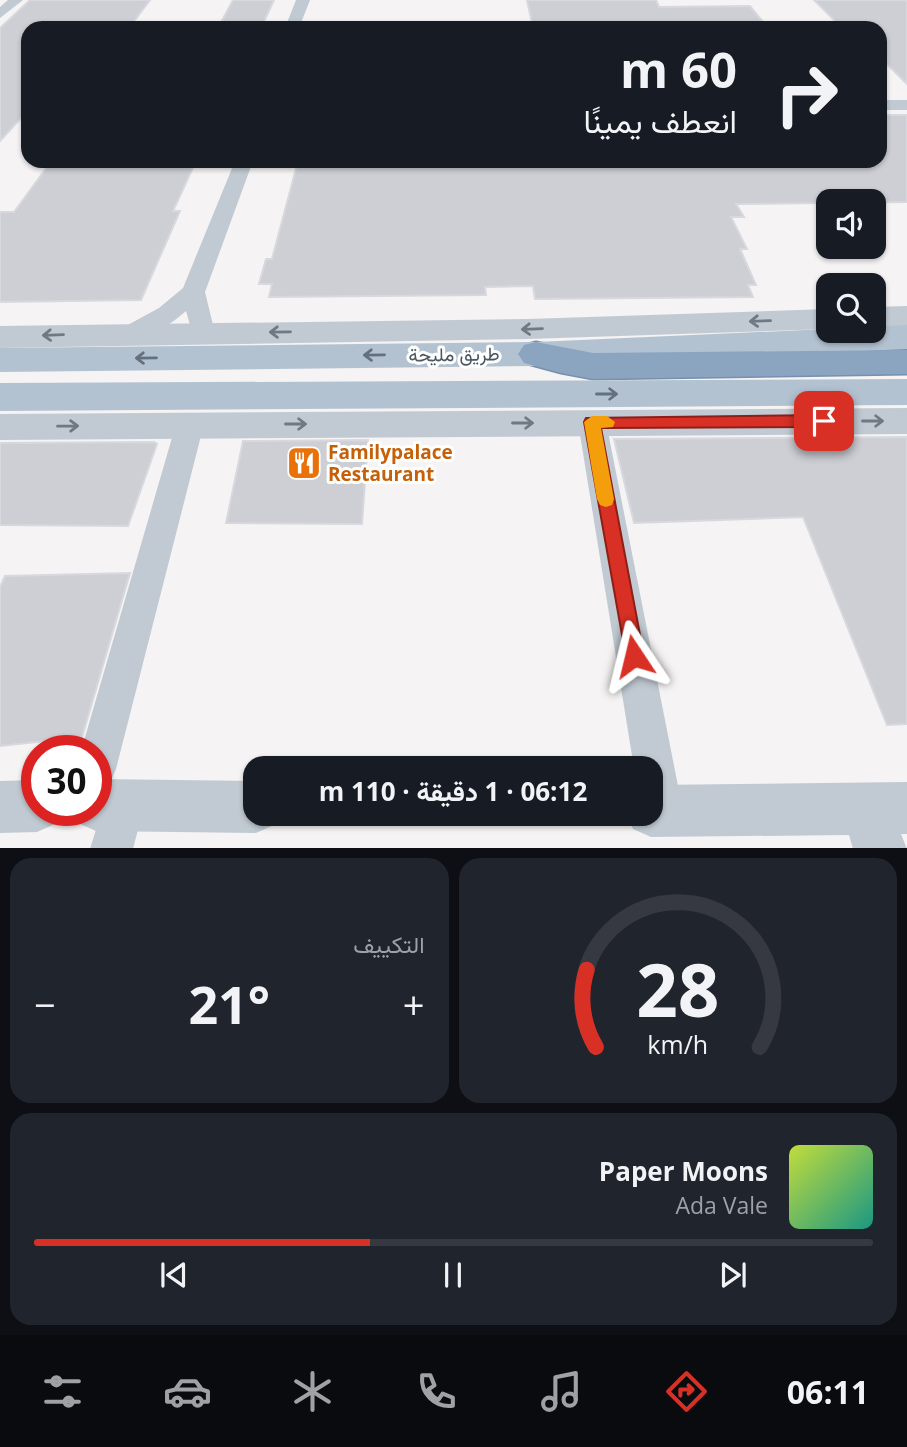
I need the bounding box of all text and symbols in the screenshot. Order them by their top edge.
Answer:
text: 60 m [620,36,737,102]
icon: right [761,49,852,140]
text: انعطف يمينًا [583,99,737,142]
map controls [816,189,886,343]
button: sound [816,189,886,259]
button: search [816,273,886,343]
one-way arrow [748,314,771,328]
one-way arrow [521,322,544,335]
one-way arrow [269,325,292,338]
one-way arrow [41,329,64,342]
street label: طريق مليحة [408,340,500,368]
one-way arrow [362,348,385,362]
one-way arrow [135,351,158,365]
one-way arrow [595,387,618,401]
pin [794,391,854,451]
icon: arrive [805,402,843,440]
one-way arrow [861,414,884,428]
one-way arrow [511,416,534,430]
one-way arrow [284,417,307,430]
one-way arrow [56,419,79,432]
place label: Familypalace Restaurant [328,439,453,487]
restaurant icon: Familypalace Restaurant [285,444,323,482]
position arrow [597,619,671,693]
speed limit sign: 30 [21,735,112,826]
text: 06:12 · 1 دقيقة · 110 m [319,773,587,809]
text: التكييف [353,928,425,960]
text: 28 [636,939,719,1038]
text: 21° [188,968,270,1039]
text: − [34,978,56,1030]
text: + [403,978,424,1030]
text: km/h [647,1026,708,1060]
text: Paper Moons [599,1153,768,1189]
text: Ada Vale [675,1189,768,1221]
icon: previous [155,1256,193,1294]
icon: pause [434,1256,472,1294]
icon: next [714,1256,752,1294]
icon: filters [38,1367,87,1416]
icon: car [163,1367,212,1416]
icon: climate [288,1367,337,1416]
icon: phone [412,1367,461,1416]
icon: music [537,1367,586,1416]
icon: directions [662,1367,711,1416]
text: 06:11 [787,1370,869,1413]

